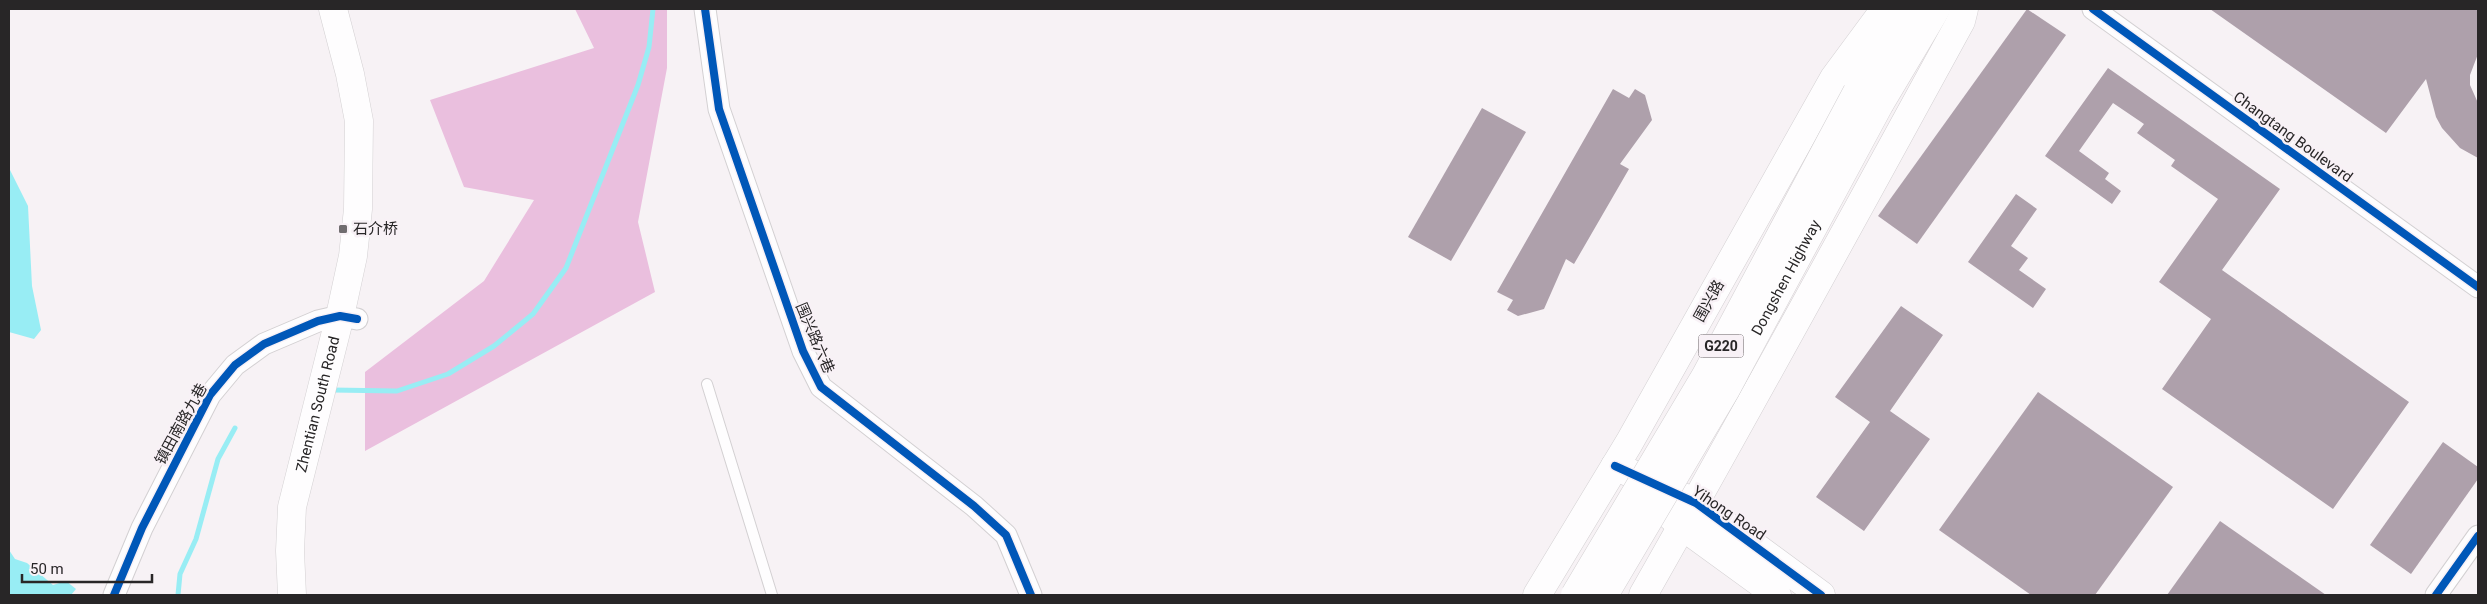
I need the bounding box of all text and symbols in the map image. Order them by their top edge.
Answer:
street label: Changtang Boulevard [2230,88,2356,186]
street label: Dongshen Highway [1748,217,1824,338]
place label: 石介桥 [353,220,398,238]
marker: 石介桥 [337,223,349,235]
street label: 围兴路 [1690,277,1728,325]
street label: 围兴路六巷 [792,300,838,376]
street label: Zhentian South Road [292,334,344,474]
road number: G220 [1698,334,1744,358]
street label: 镇田南路九巷 [151,380,211,468]
street label: Yihong Road [1689,482,1769,544]
scale bar [22,552,152,584]
text: 50 m [30,560,64,578]

